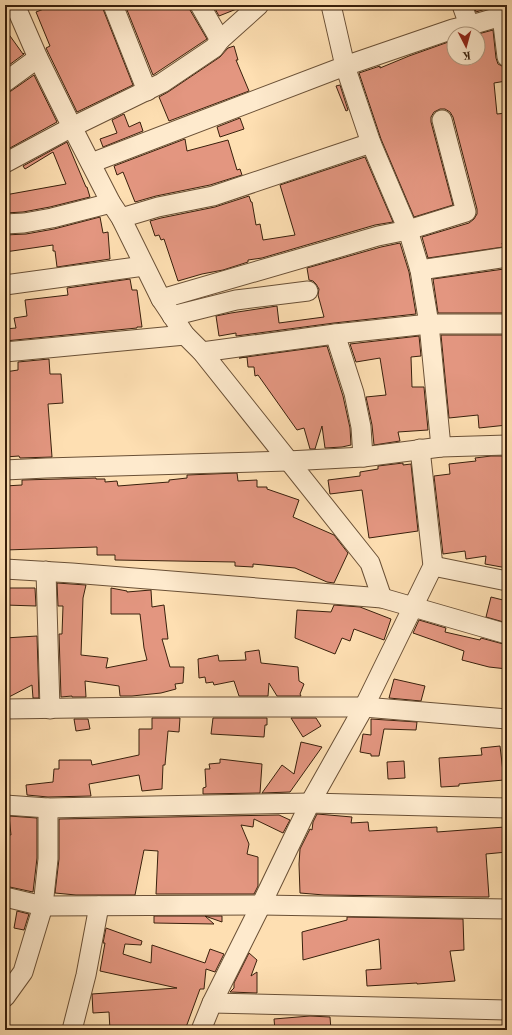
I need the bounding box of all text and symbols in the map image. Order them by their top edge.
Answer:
north arrow [446,26,486,66]
text: K [462,49,472,60]

